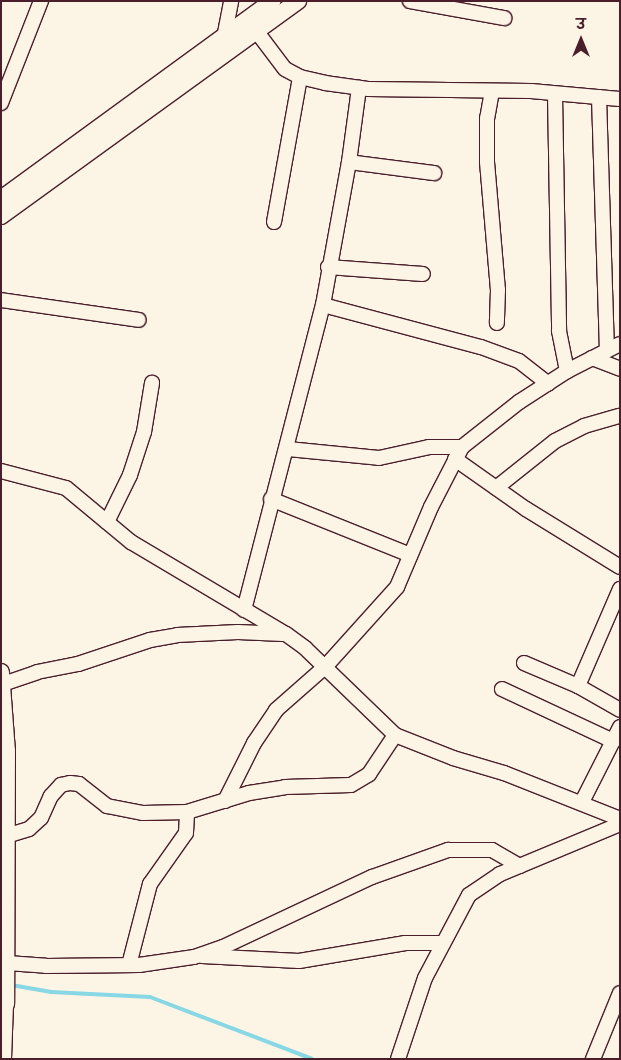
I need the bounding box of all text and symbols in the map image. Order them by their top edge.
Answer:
north arrow [556,15,606,65]
text: उ [576,16,586,33]

